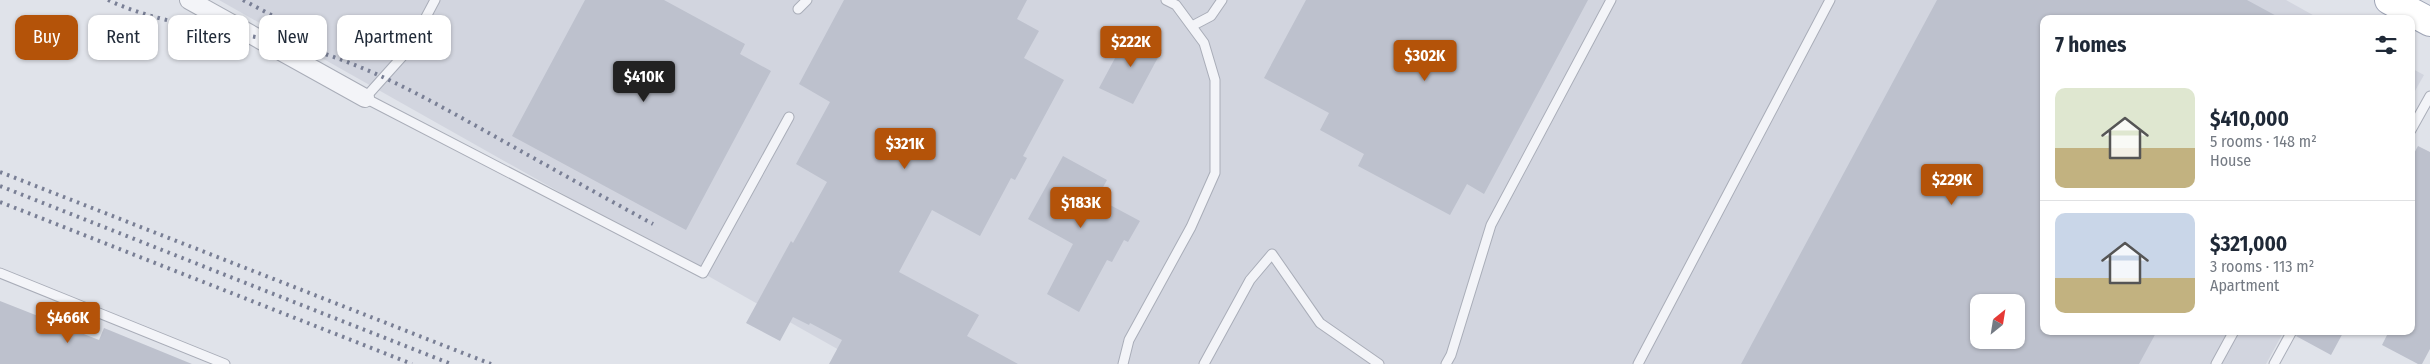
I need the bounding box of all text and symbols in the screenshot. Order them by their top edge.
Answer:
chip: Buy [15,15,78,60]
chip: Rent [88,15,158,60]
chip: Filters [168,15,249,60]
chip: New [259,15,327,60]
chip: Apartment [337,15,451,60]
pin: $222K [1096,26,1166,68]
icon: filters [2372,31,2400,59]
text: $222K [1111,32,1151,51]
text: 7 homes [2055,32,2126,58]
pin: $302K [1390,39,1460,82]
text: $302K [1405,46,1445,65]
pin: $410K [609,61,679,103]
text: $410K [624,67,664,86]
text: $410,000 [2210,106,2289,132]
icon: home [2095,108,2155,168]
pin: $321K [870,128,940,170]
text: 5 rooms · 148 m² [2210,132,2317,151]
text: $321K [886,134,924,153]
text: House [2210,151,2251,170]
pin: $229K [1917,164,1987,206]
text: $229K [1932,170,1972,189]
pin: $183K [1046,186,1116,229]
text: $183K [1061,193,1101,212]
text: $321,000 [2210,231,2287,257]
icon: home [2095,233,2155,293]
text: 3 rooms · 113 m² [2210,257,2314,276]
text: Apartment [2210,276,2279,295]
north arrow [1970,294,2025,349]
map controls [1970,294,2025,349]
pin: $466K [33,302,103,344]
text: $466K [47,308,89,327]

